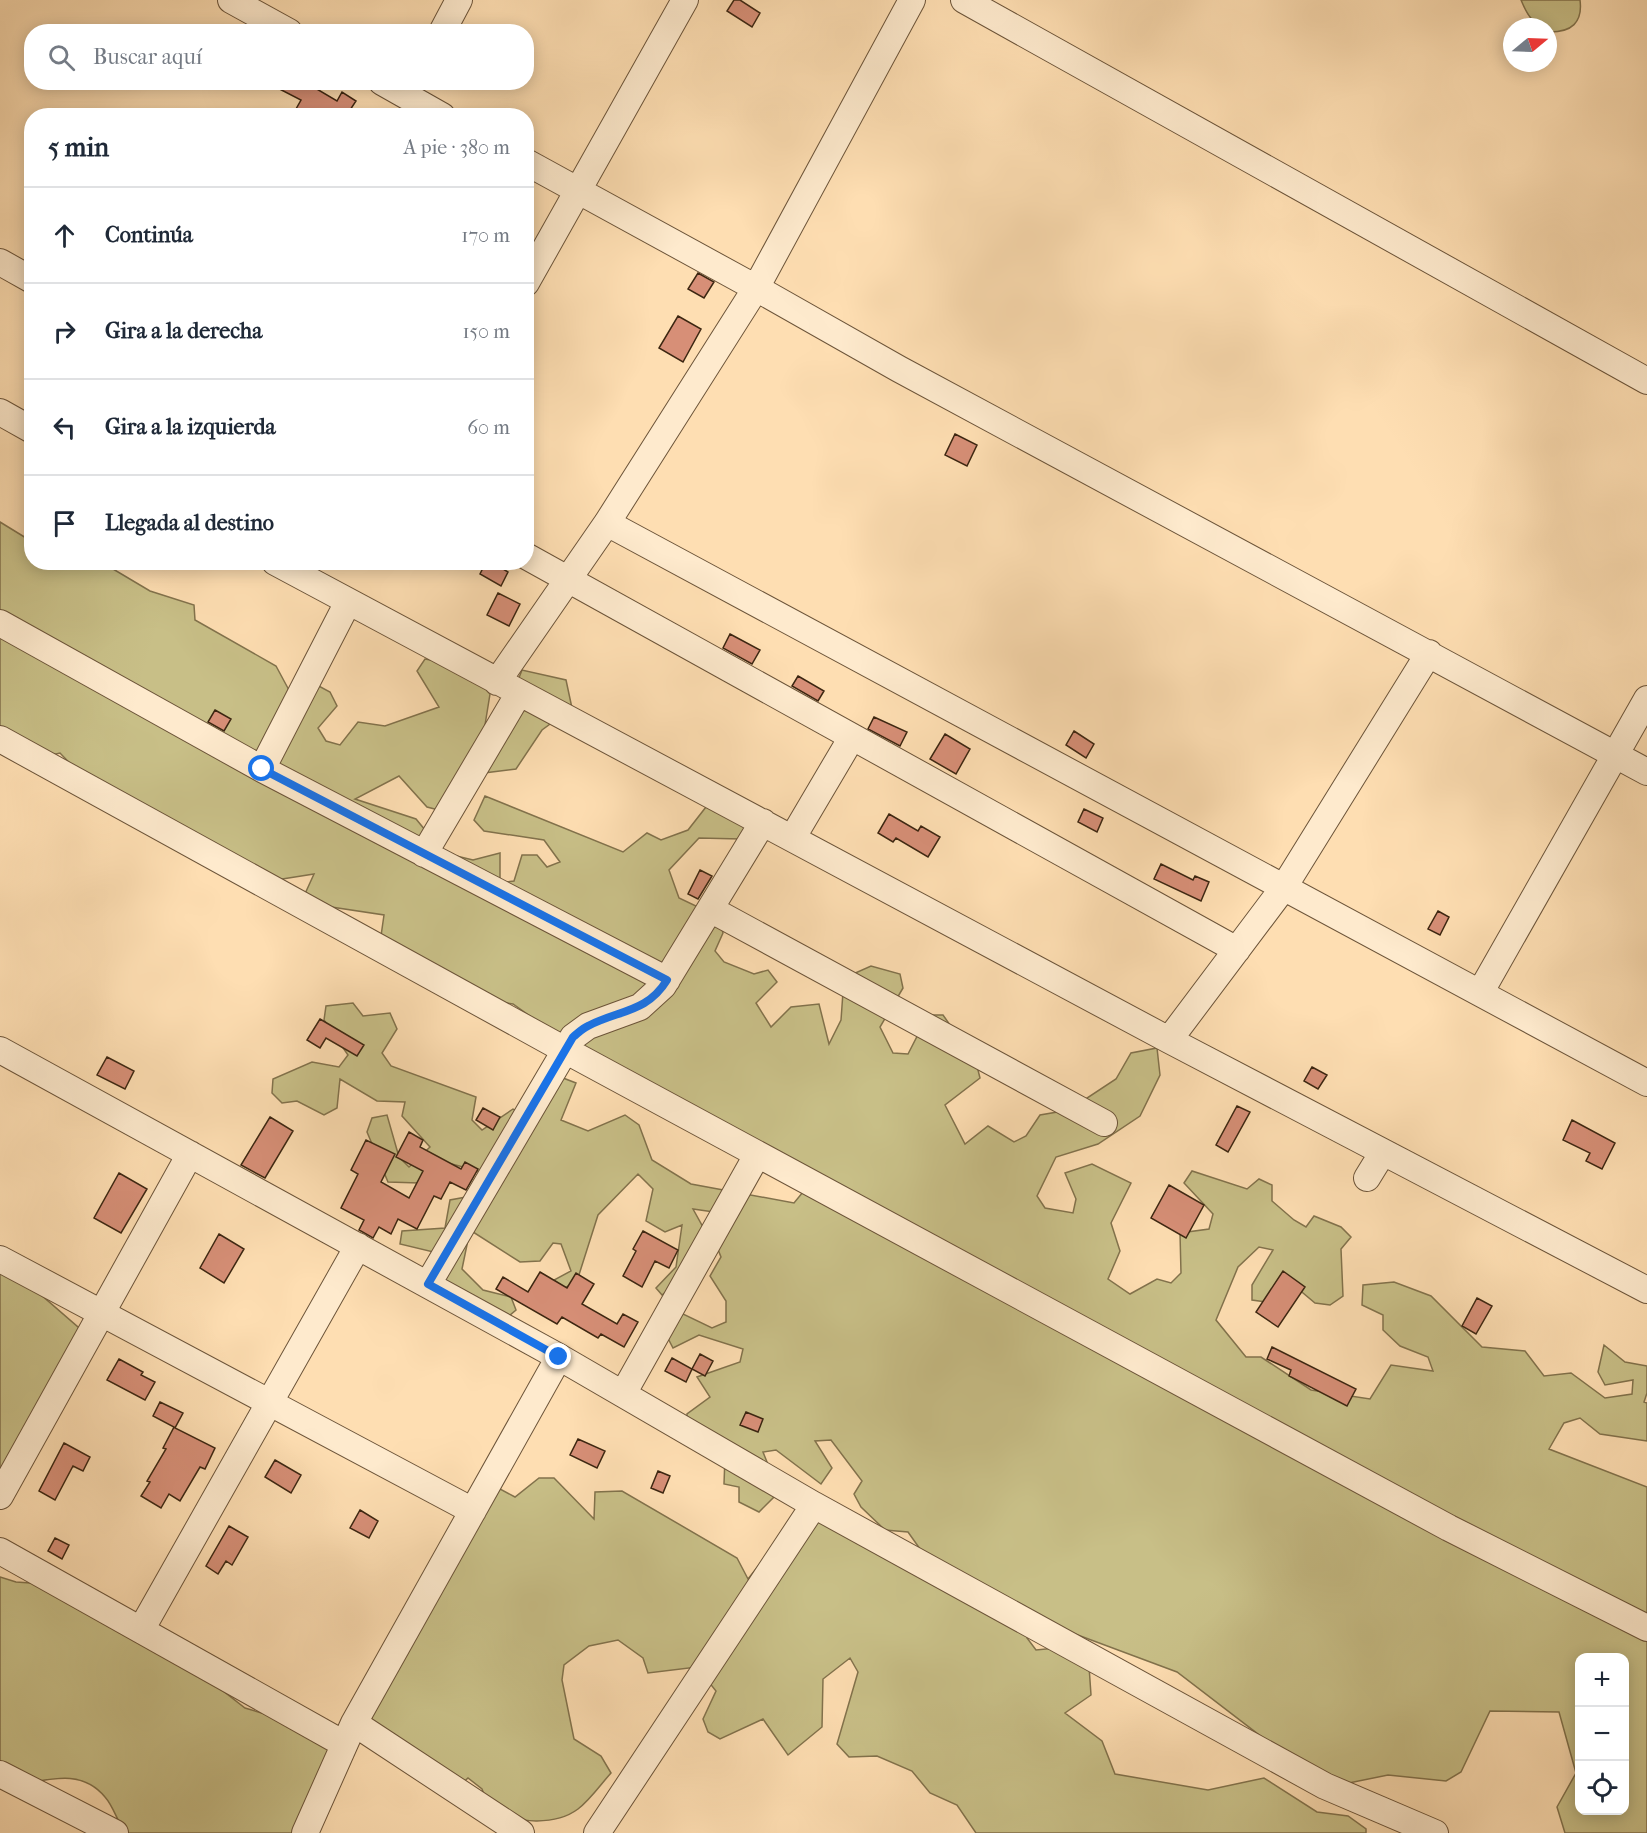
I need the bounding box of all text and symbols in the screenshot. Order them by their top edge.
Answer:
north arrow [1503,18,1557,72]
search box [24,24,534,90]
icon: search [45,41,78,74]
text: Buscar aquí [93,44,202,70]
text: 5 min [48,132,109,163]
text: A pie · 380 m [404,136,510,159]
icon: ahead [48,219,81,252]
text: Continúa [105,222,193,248]
text: 170 m [461,224,510,247]
icon: right [48,315,81,348]
text: Gira a la derecha [105,318,262,344]
text: 150 m [462,320,510,343]
icon: left [48,411,81,444]
text: Gira a la izquierda [105,414,276,440]
text: 60 m [467,416,510,439]
icon: arrive [48,507,81,540]
text: Llegada al destino [105,510,274,536]
route start [248,755,274,781]
route end [545,1343,571,1369]
map controls [1575,1653,1629,1815]
button: + [1575,1653,1629,1707]
button: − [1575,1707,1629,1761]
button: locate [1575,1761,1629,1815]

